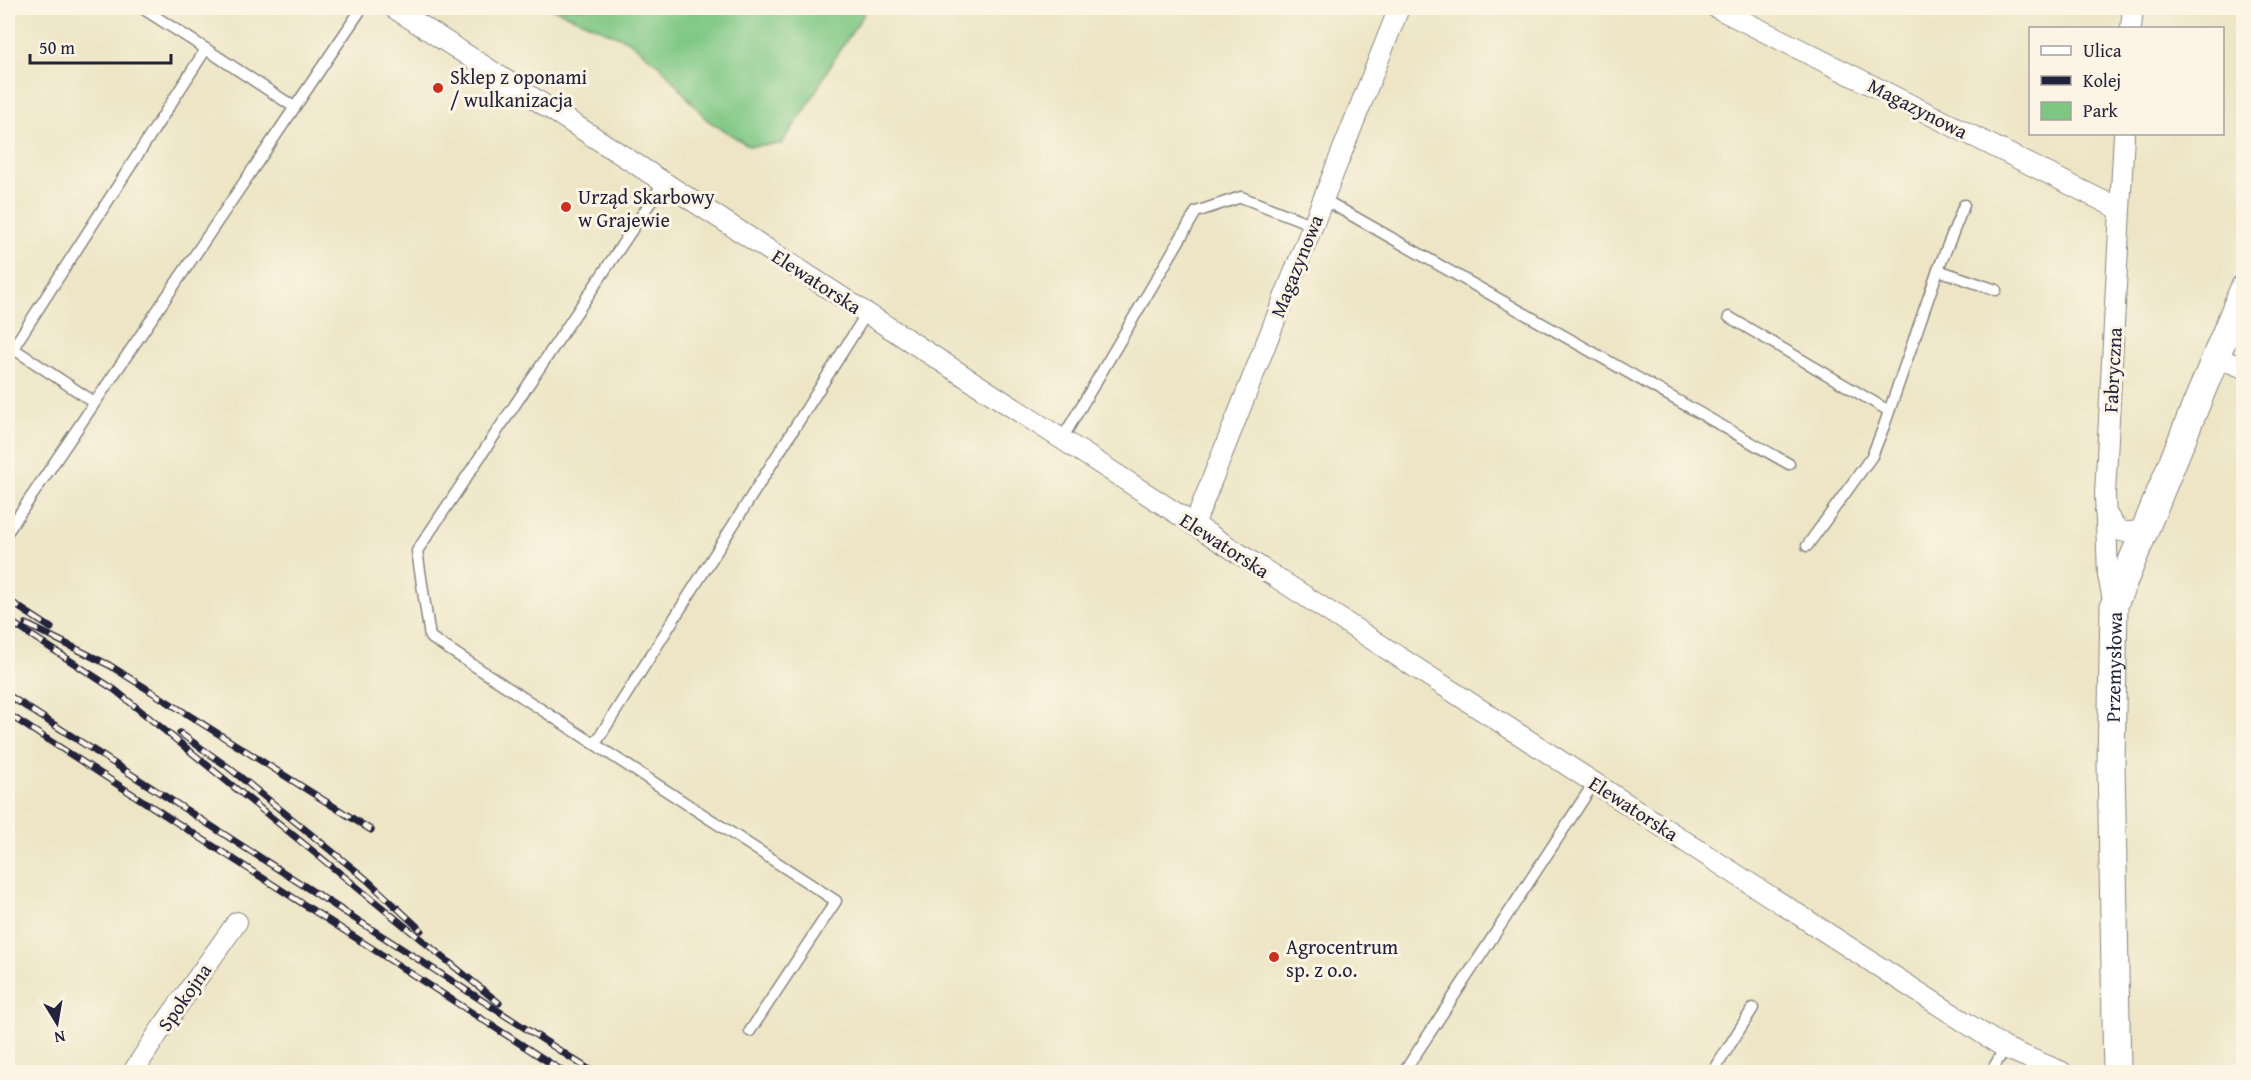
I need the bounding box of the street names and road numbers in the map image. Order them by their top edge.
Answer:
street label: Magazynowa [1863,70,1973,146]
street label: Magazynowa [1262,210,1330,322]
street label: Elewatorska [767,241,868,321]
street label: Fabryczna [2095,326,2129,413]
street label: Elewatorska [1175,505,1276,585]
street label: Przemysłowa [2097,611,2128,723]
street label: Elewatorska [1584,768,1685,848]
street label: Spokojna [150,957,218,1037]

